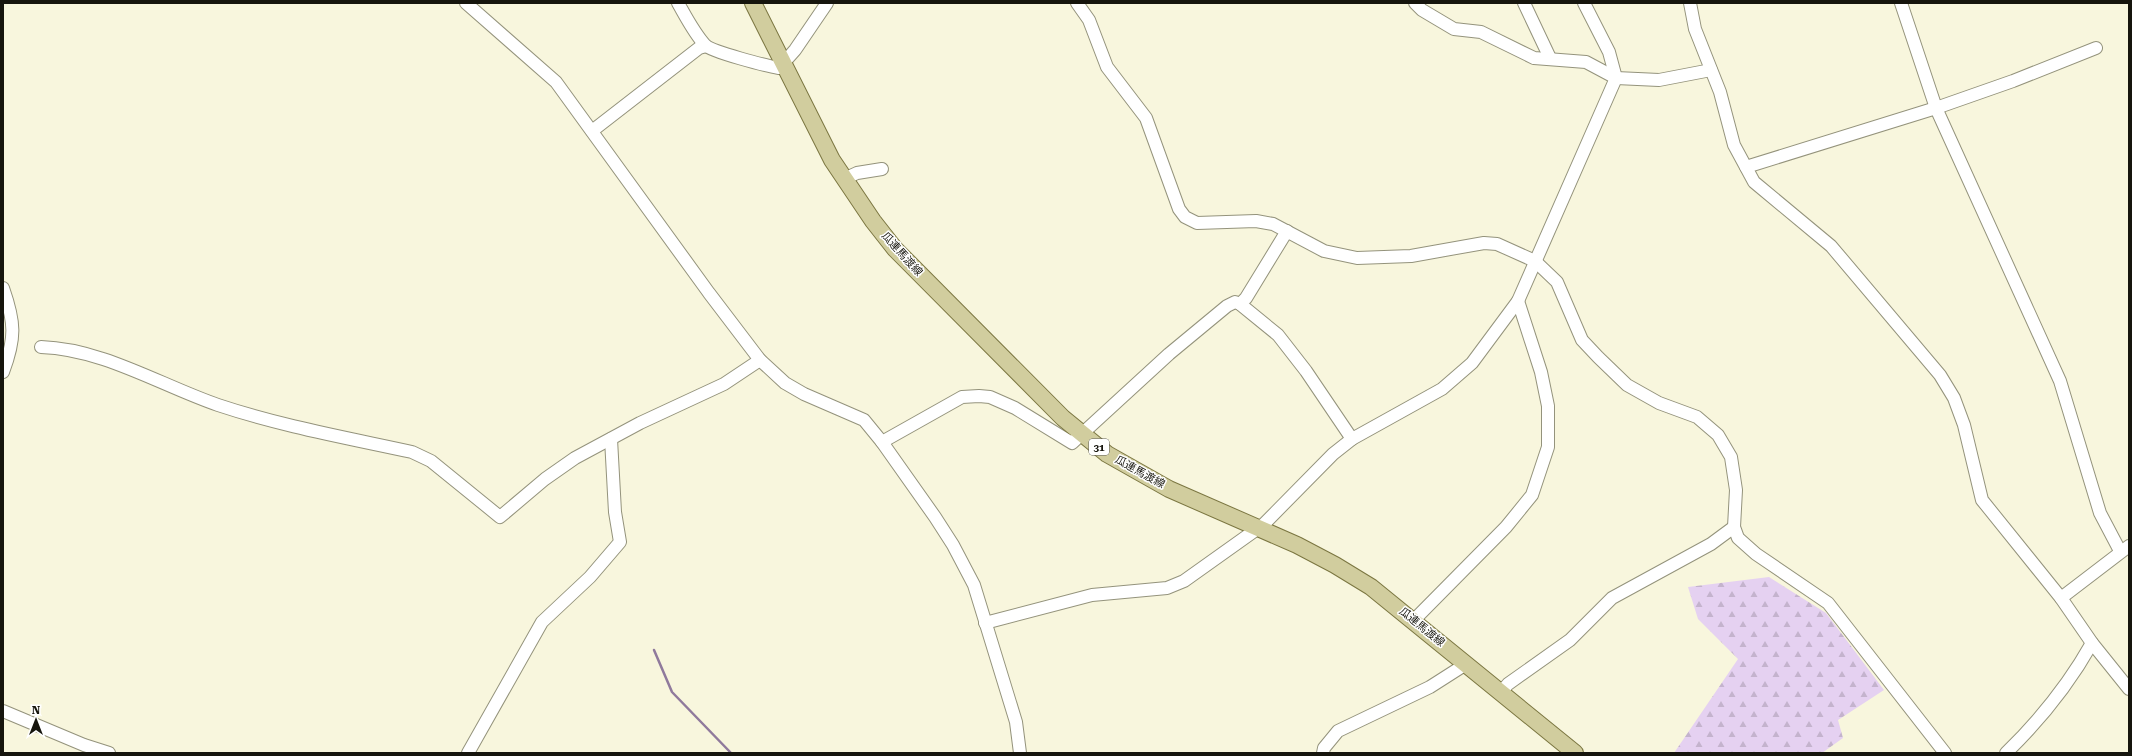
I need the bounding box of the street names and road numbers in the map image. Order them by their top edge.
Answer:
street label: 瓜連馬渡線 [879,229,925,279]
road number: 31 [1089,439,1109,455]
street label: 瓜連馬渡線 [1113,453,1167,491]
street label: 瓜連馬渡線 [1397,605,1447,649]

